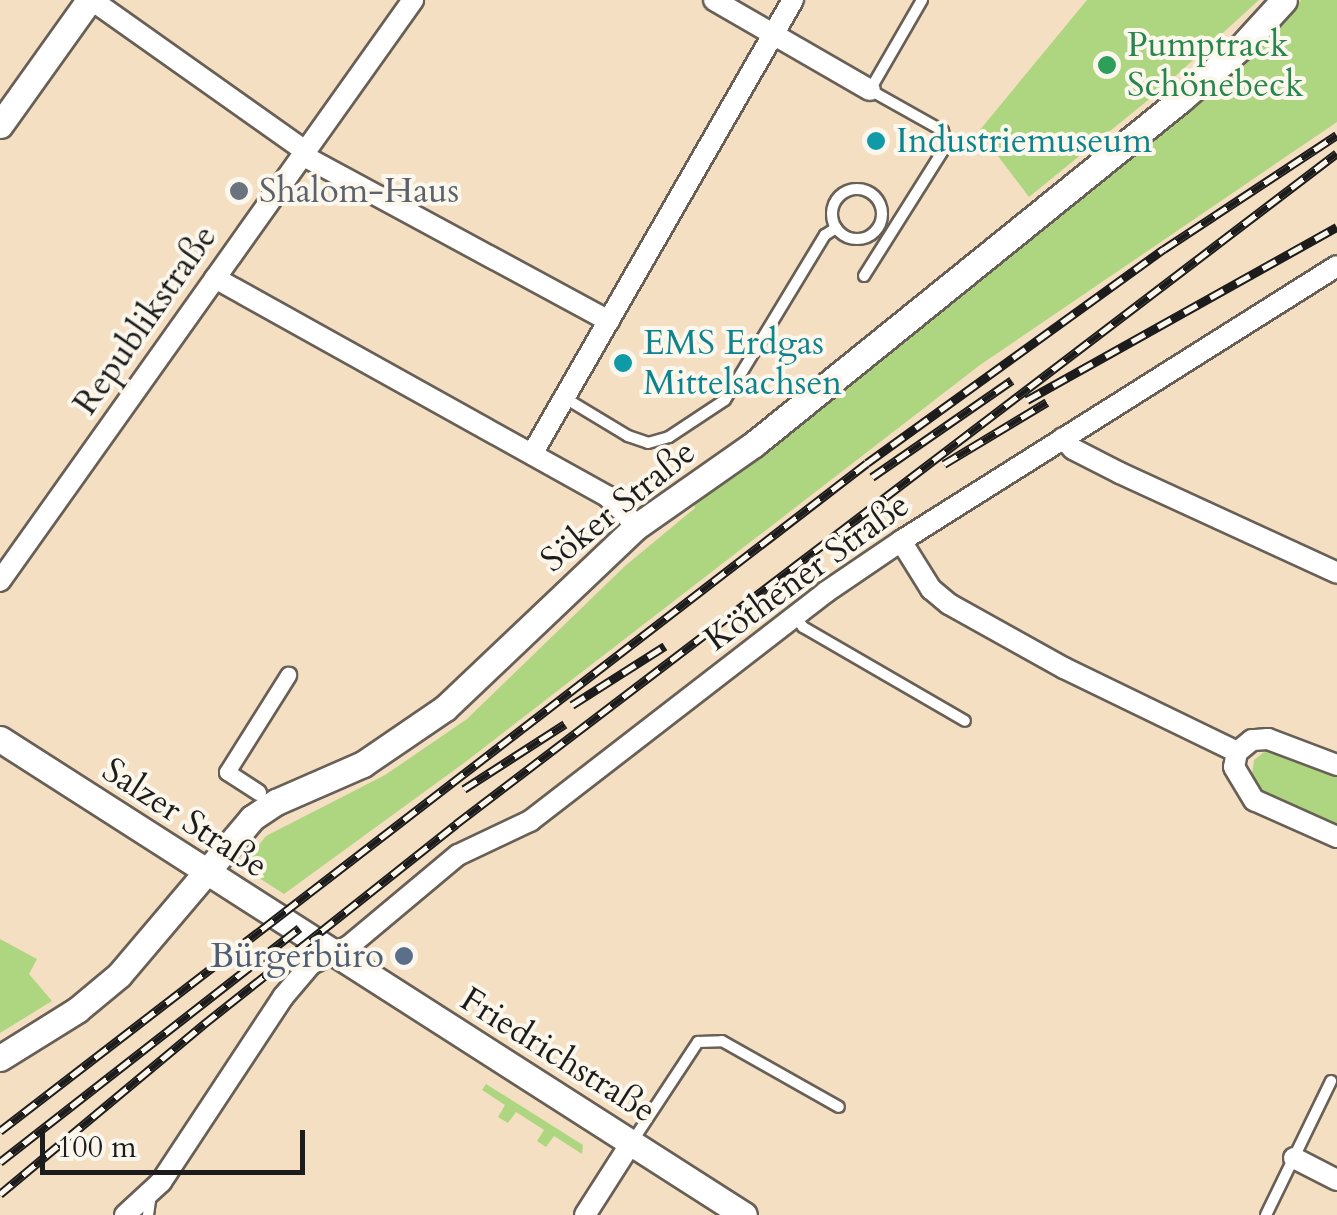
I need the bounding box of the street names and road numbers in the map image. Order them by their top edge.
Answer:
street label: Republikstraße [64,217,226,423]
street label: Söker Straße [532,431,704,581]
street label: Köthener Straße [697,484,917,660]
street label: Salzer Straße [95,749,275,887]
street label: Friedrichstraße [453,978,663,1132]

